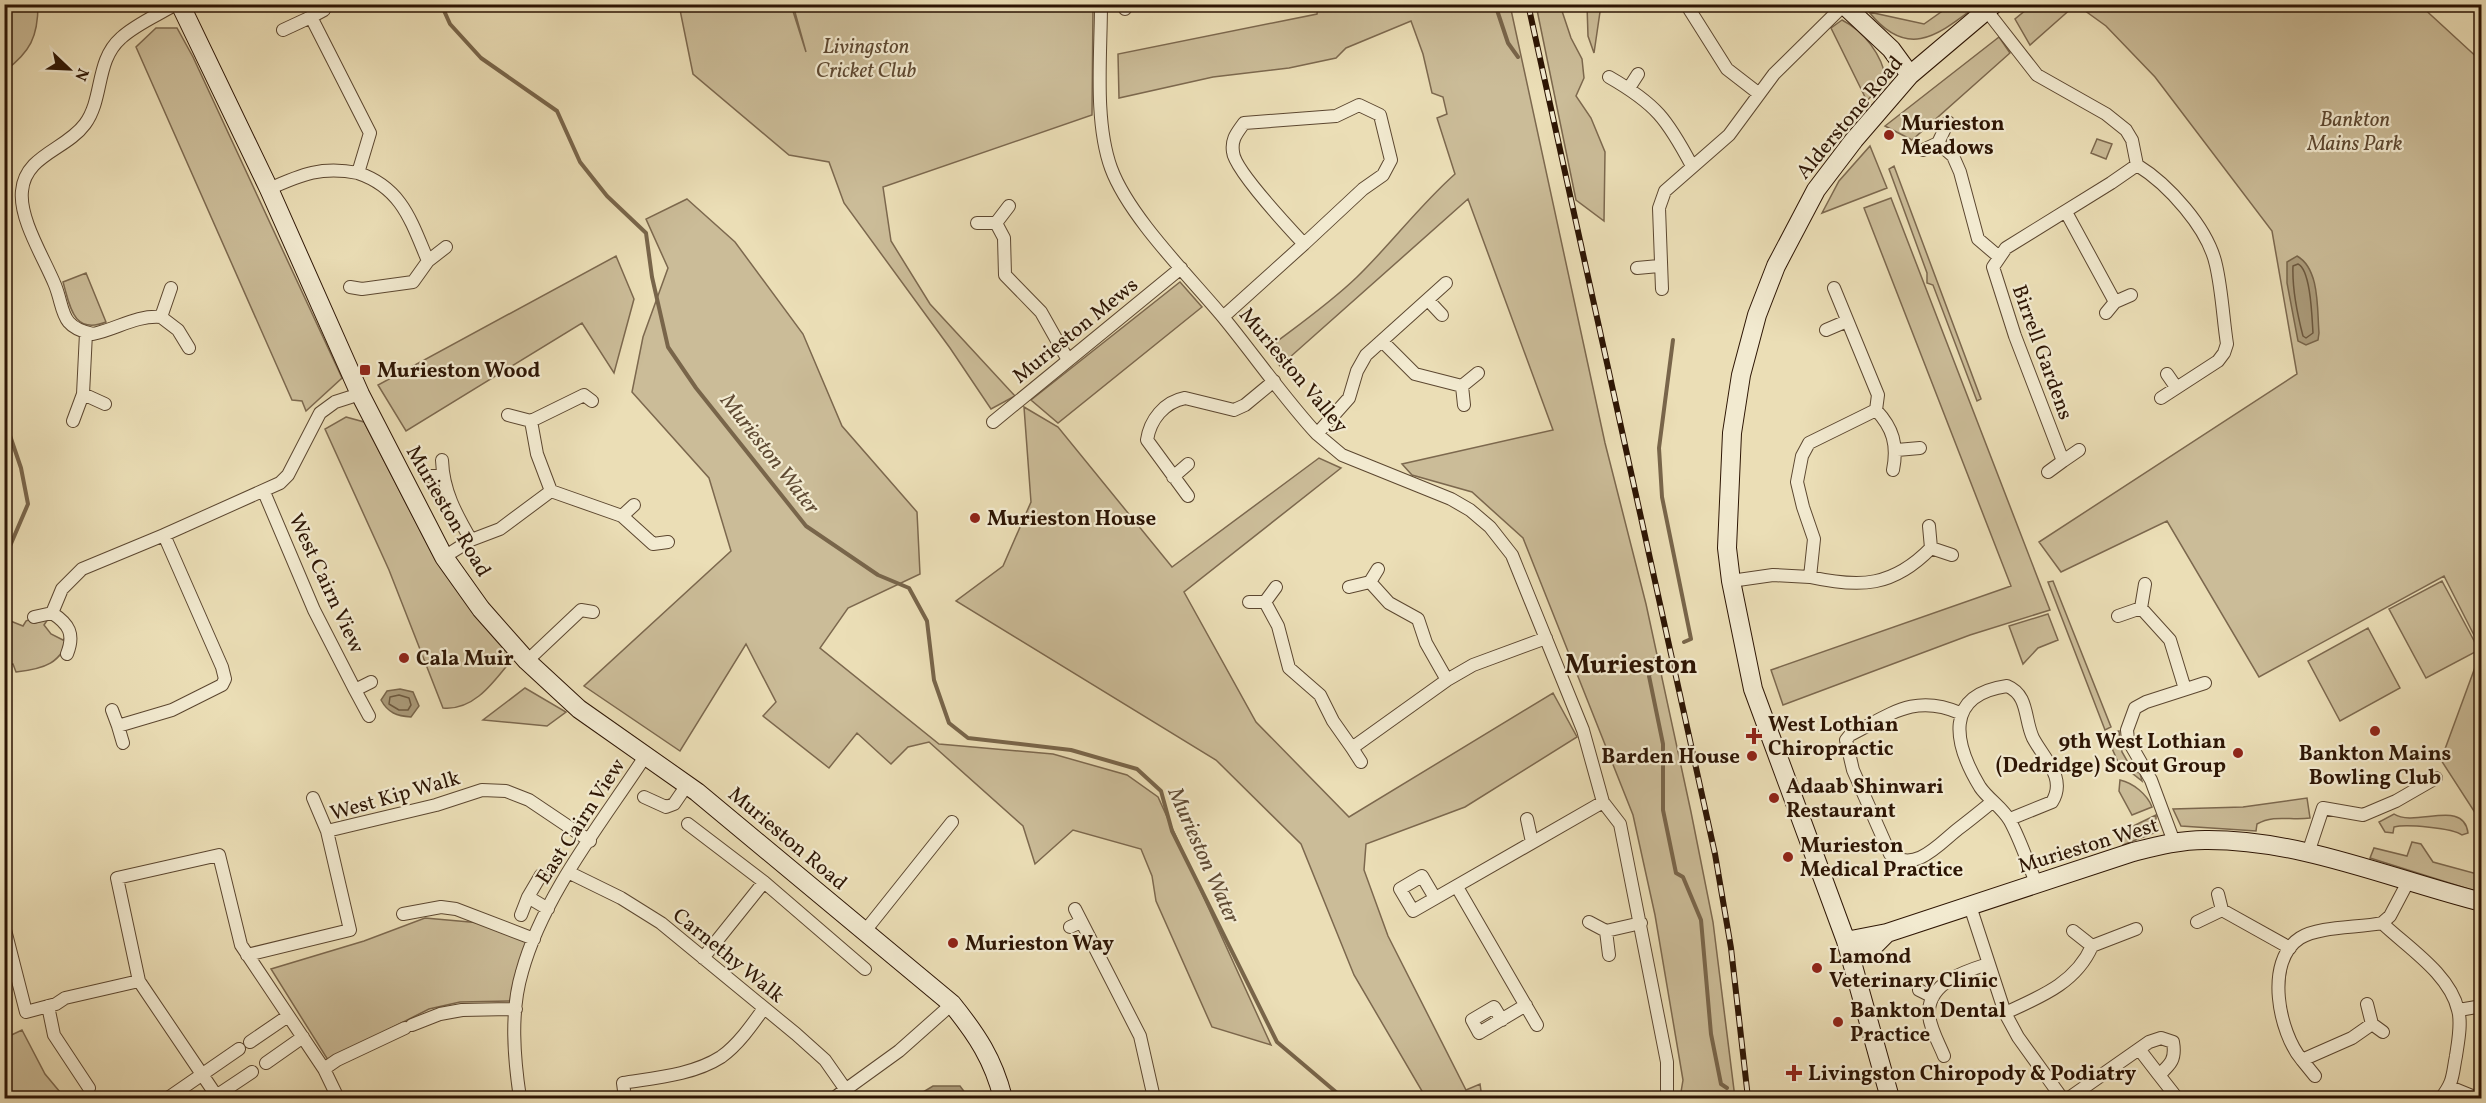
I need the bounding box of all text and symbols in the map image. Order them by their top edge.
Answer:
park label: Livingston Cricket Club [816,33,916,86]
north arrow [39,39,99,99]
street label: Alderstone Road [1790,50,1910,186]
text: N [68,64,93,84]
park label: Bankton Mains Park [2306,106,2403,159]
place label: Murieston Meadows [1901,110,2005,163]
marker: Murieston Meadows [1882,128,1896,142]
street label: Murieston Mews [1007,271,1145,391]
street label: Birrell Gardens [2004,281,2079,424]
street label: Murieston Valley [1232,302,1355,441]
place label: Murieston Wood [377,357,541,386]
marker: Murieston Wood [358,363,372,377]
water label: Murieston Water [711,387,827,522]
street label: Murieston Road [398,441,497,583]
place label: Murieston House [987,505,1156,534]
street label: West Cairn View [281,509,371,658]
marker: Murieston House [968,511,982,525]
place label: Cala Muir [416,645,514,674]
district label: Murieston [1564,647,1698,685]
marker: Cala Muir [397,651,411,665]
place label: West Lothian Chiropractic [1768,711,1899,764]
marker: Bankton Mains Bowling Club [2368,724,2382,738]
marker: West Lothian Chiropractic [1745,727,1763,745]
place label: 9th West Lothian (Dedridge) Scout Group [1996,728,2226,781]
place label: Bankton Mains Bowling Club [2299,740,2451,793]
place label: Barden House [1601,743,1740,772]
marker: 9th West Lothian (Dedridge) Scout Group [2231,746,2245,760]
marker: Barden House [1745,749,1759,763]
street label: East Cairn View [530,753,633,890]
street label: West Kip Walk [327,764,464,829]
place label: Adaab Shinwari Restaurant [1786,773,1944,826]
street label: Murieston Road [721,781,853,898]
water label: Murieston Water [1158,782,1247,930]
marker: Adaab Shinwari Restaurant [1767,791,1781,805]
street label: Murieston West [2015,811,2162,882]
place label: Murieston Medical Practice [1800,832,1963,885]
marker: Murieston Medical Practice [1781,850,1795,864]
street label: Carnethy Walk [666,902,791,1011]
place label: Murieston Way [965,930,1114,959]
marker: Murieston Way [946,936,960,950]
place label: Lamond Veterinary Clinic [1829,943,1998,996]
marker: Lamond Veterinary Clinic [1810,961,1824,975]
place label: Bankton Dental Practice [1850,997,2006,1050]
marker: Bankton Dental Practice [1831,1015,1845,1029]
place label: Livingston Chiropody & Podiatry [1808,1060,2137,1089]
marker: Livingston Chiropody & Podiatry [1785,1064,1803,1082]

